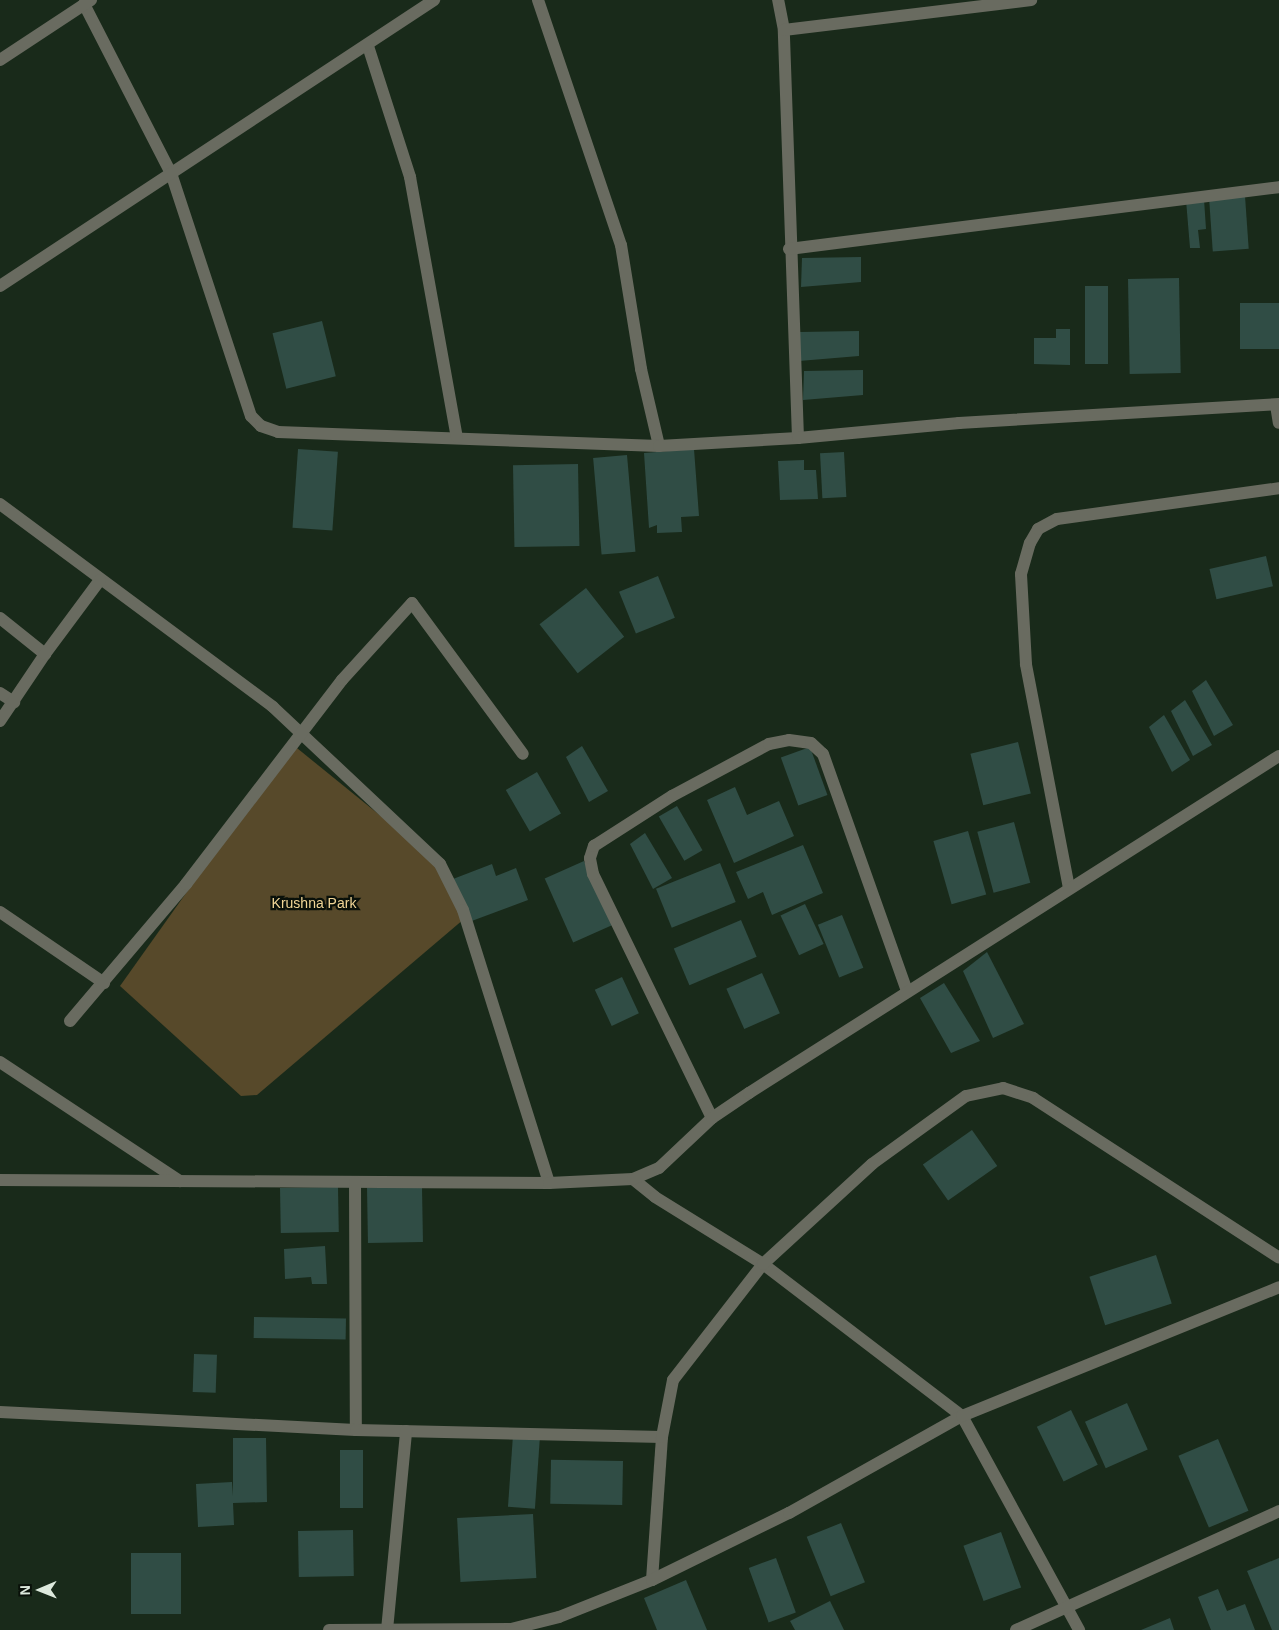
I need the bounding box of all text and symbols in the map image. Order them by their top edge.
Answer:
park label: Krushna Park [272,895,356,911]
north arrow [15,1565,65,1615]
text: N [17,1585,33,1595]

